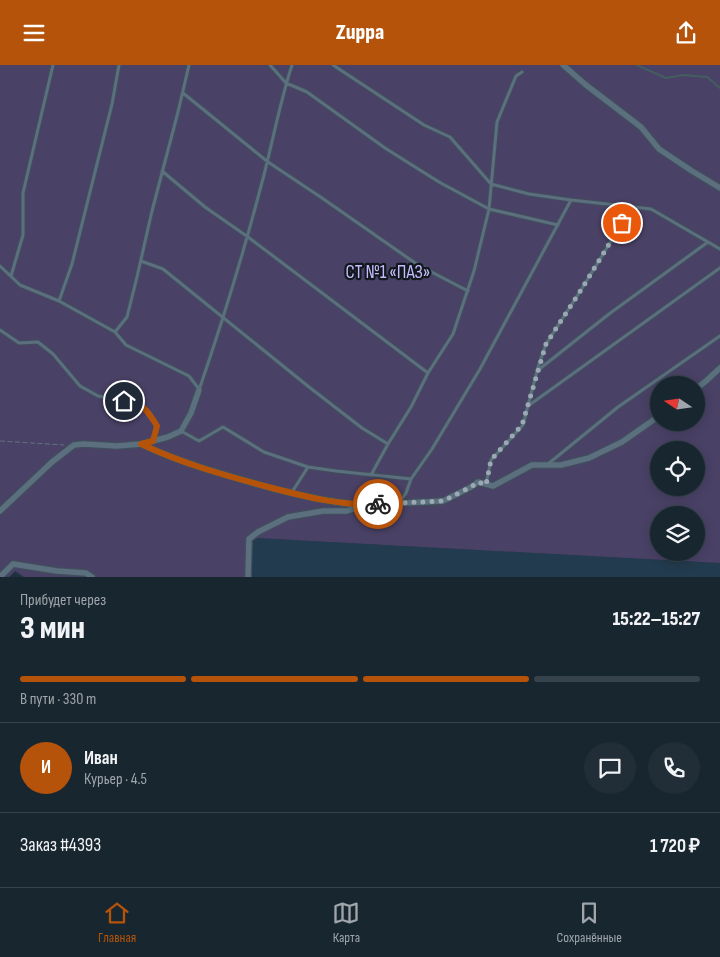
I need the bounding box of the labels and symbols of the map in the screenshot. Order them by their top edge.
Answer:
pin [601,202,643,244]
park label: СТ №1 «ПАЗ» [346,261,430,284]
north arrow [650,376,705,431]
pin [103,380,145,422]
courier [353,479,403,529]

